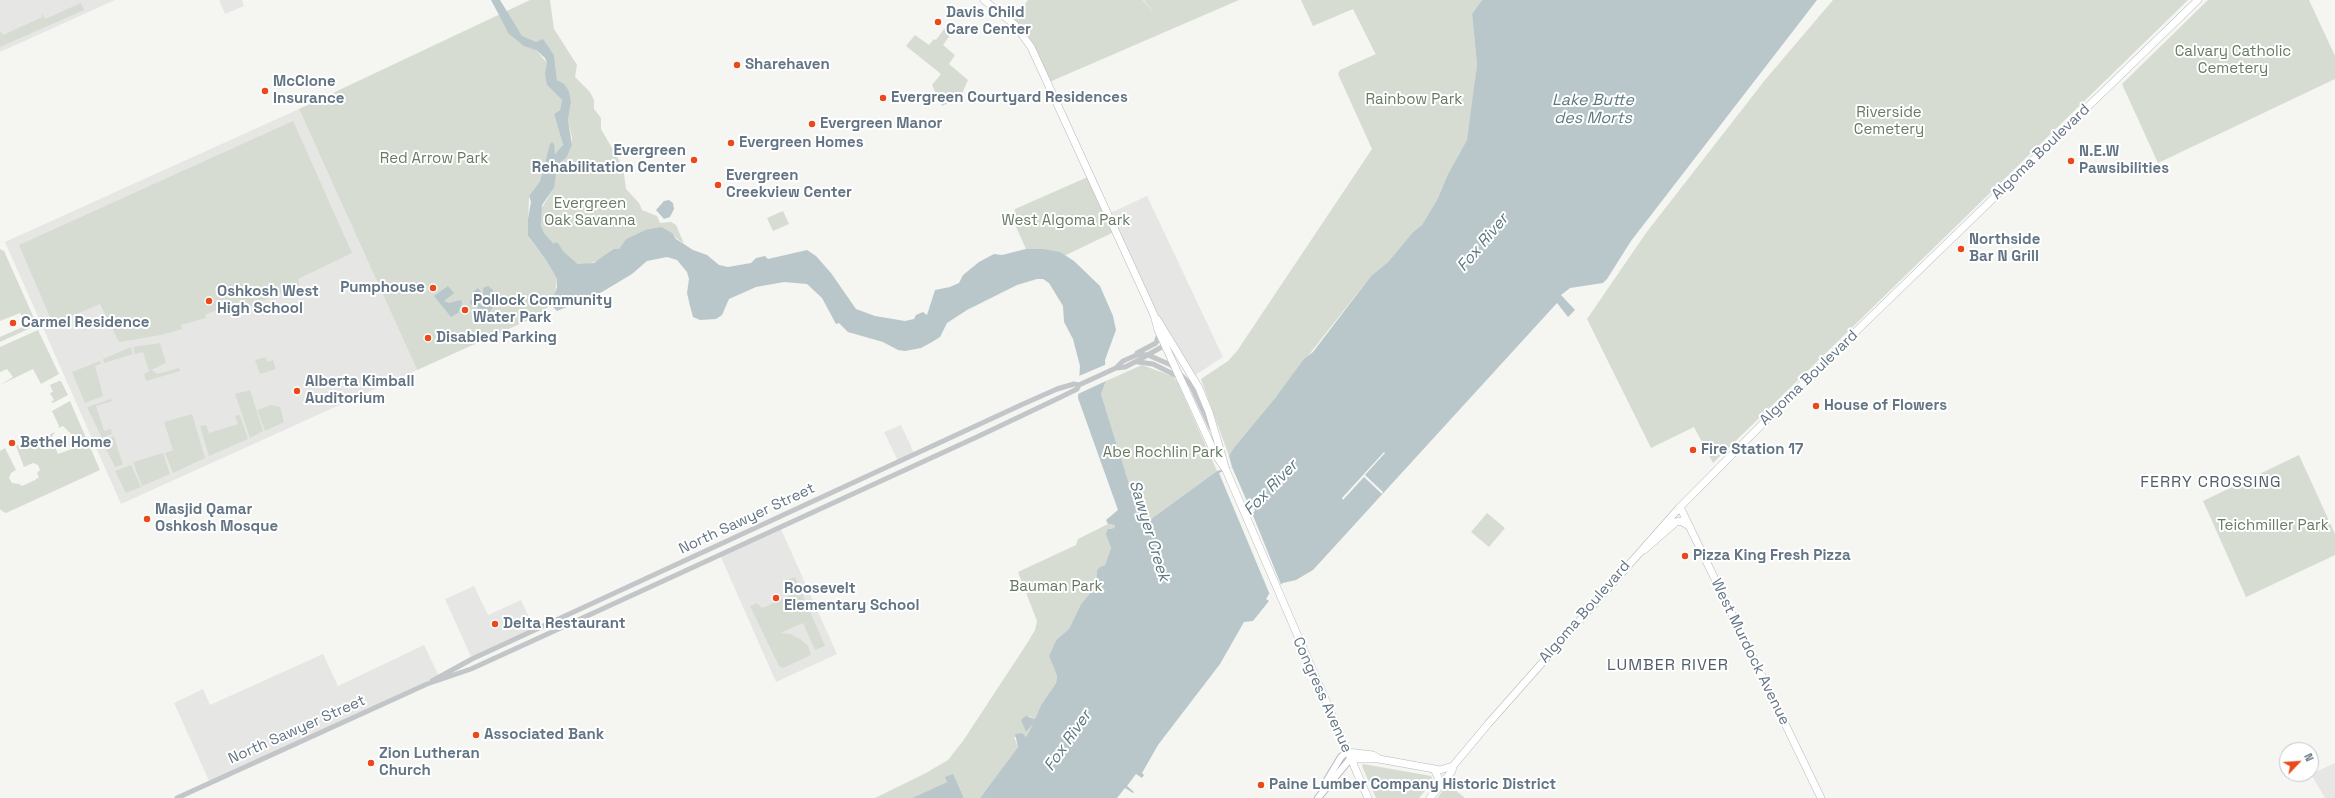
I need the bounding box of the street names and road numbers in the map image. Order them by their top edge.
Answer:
street label: Algoma Boulevard [1988,101,2094,203]
street label: Algoma Boulevard [1756,327,1862,429]
street label: North Sawyer Street [676,480,818,558]
street label: Algoma Boulevard [1536,557,1634,667]
street label: West Murdock Avenue [1707,576,1793,728]
street label: Congress Avenue [1288,634,1356,756]
street label: North Sawyer Street [226,692,368,768]

